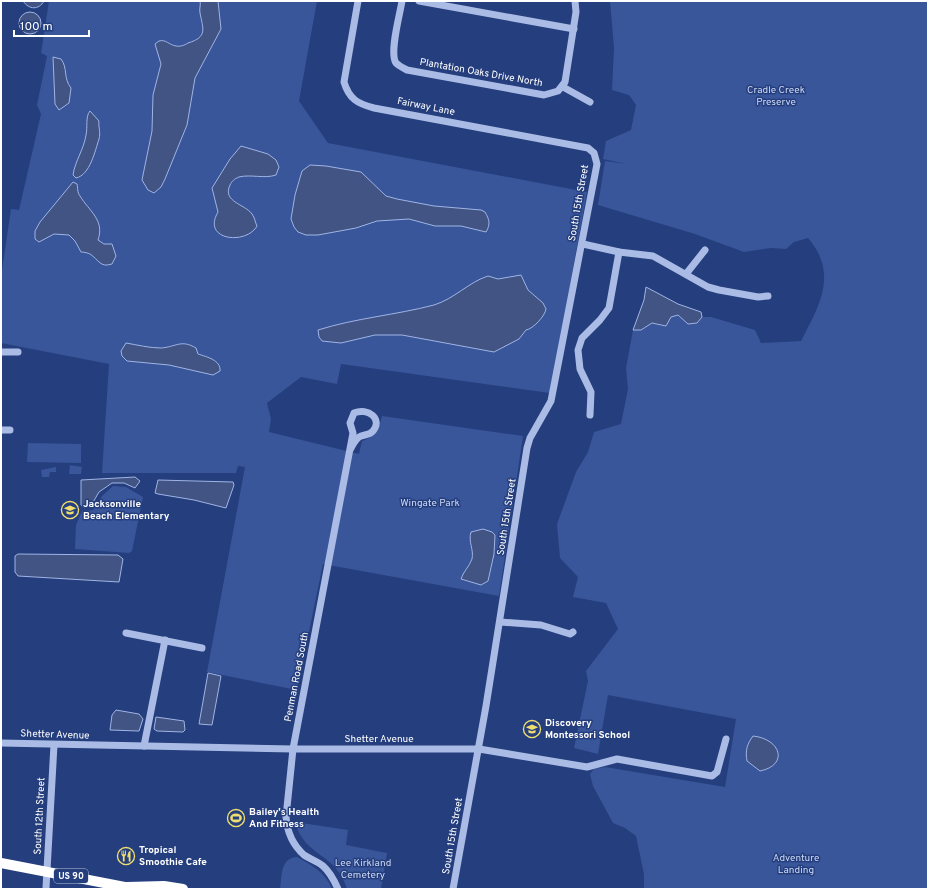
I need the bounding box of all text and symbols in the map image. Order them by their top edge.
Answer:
scale bar [14,12,89,38]
text: 100 m [20,19,53,35]
street label: Plantation Oaks Drive North [418,56,544,90]
park label: Cradle Creek Preserve [747,84,805,109]
street label: Fairway Lane [396,95,456,119]
street label: South 15th Street [566,163,592,242]
street label: South 15th Street [495,477,520,556]
park label: Wingate Park [400,497,460,510]
place label: Jacksonville Beach Elementary [83,498,170,523]
school or university icon: Jacksonville Beach Elementary [60,500,80,520]
street label: Penman Road South [282,631,312,723]
place label: Discovery Montessori School [545,717,630,742]
school or university icon: Discovery Montessori School [522,719,542,739]
street label: Shetter Avenue [20,727,90,743]
street label: Shetter Avenue [344,733,414,746]
street label: South 12th Street [31,777,49,855]
street label: South 15th Street [440,796,466,875]
place label: Bailey's Health And Fitness [249,806,319,831]
sports icon: Bailey's Health And Fitness [226,808,246,828]
place label: Tropical Smoothie Cafe [139,844,207,869]
restaurant icon: Tropical Smoothie Cafe [116,846,136,866]
park label: Adventure Landing [773,852,819,877]
park label: Lee Kirkland Cemetery [335,857,391,882]
road number: US 90 [54,869,88,883]

